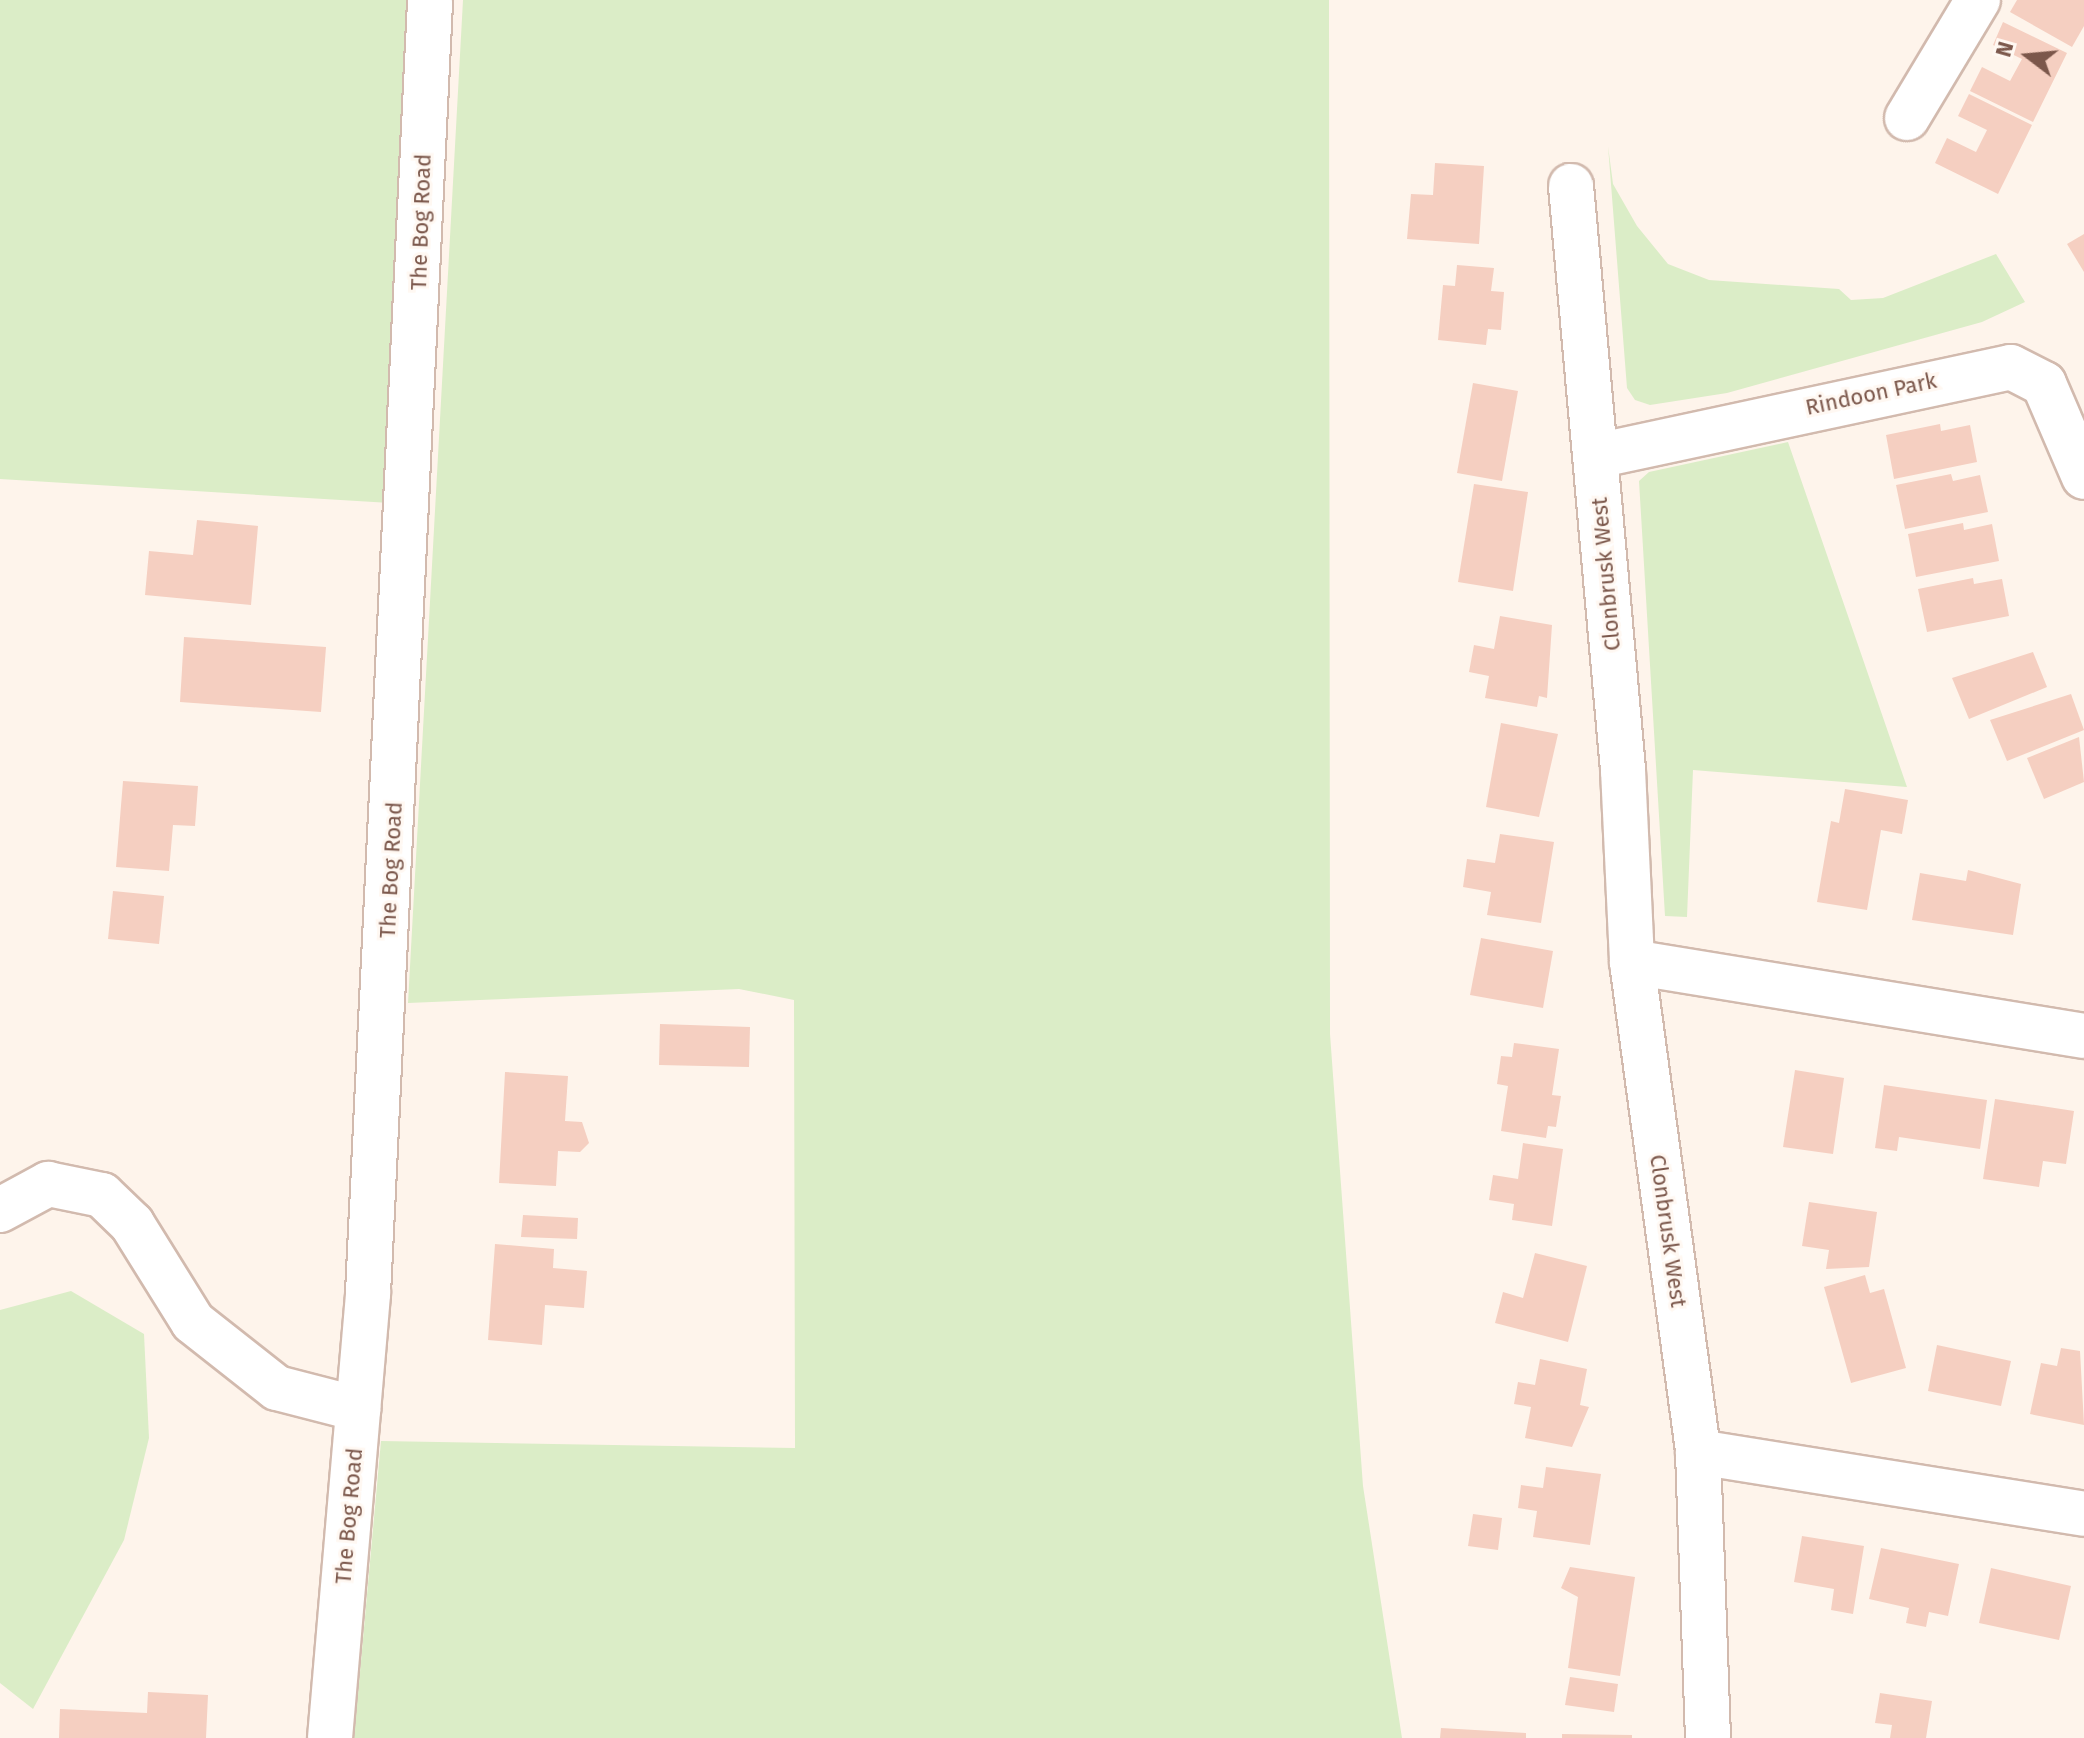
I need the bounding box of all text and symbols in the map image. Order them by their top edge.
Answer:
north arrow [1988,16,2068,96]
text: N [1989,39,2019,60]
street label: The Bog Road [405,153,437,291]
street label: Rindoon Park [1803,367,1939,421]
street label: Clonbrusk West [1586,496,1626,652]
street label: The Bog Road [374,801,408,939]
street label: Clonbrusk West [1644,1153,1692,1309]
street label: The Bog Road [330,1447,368,1585]

